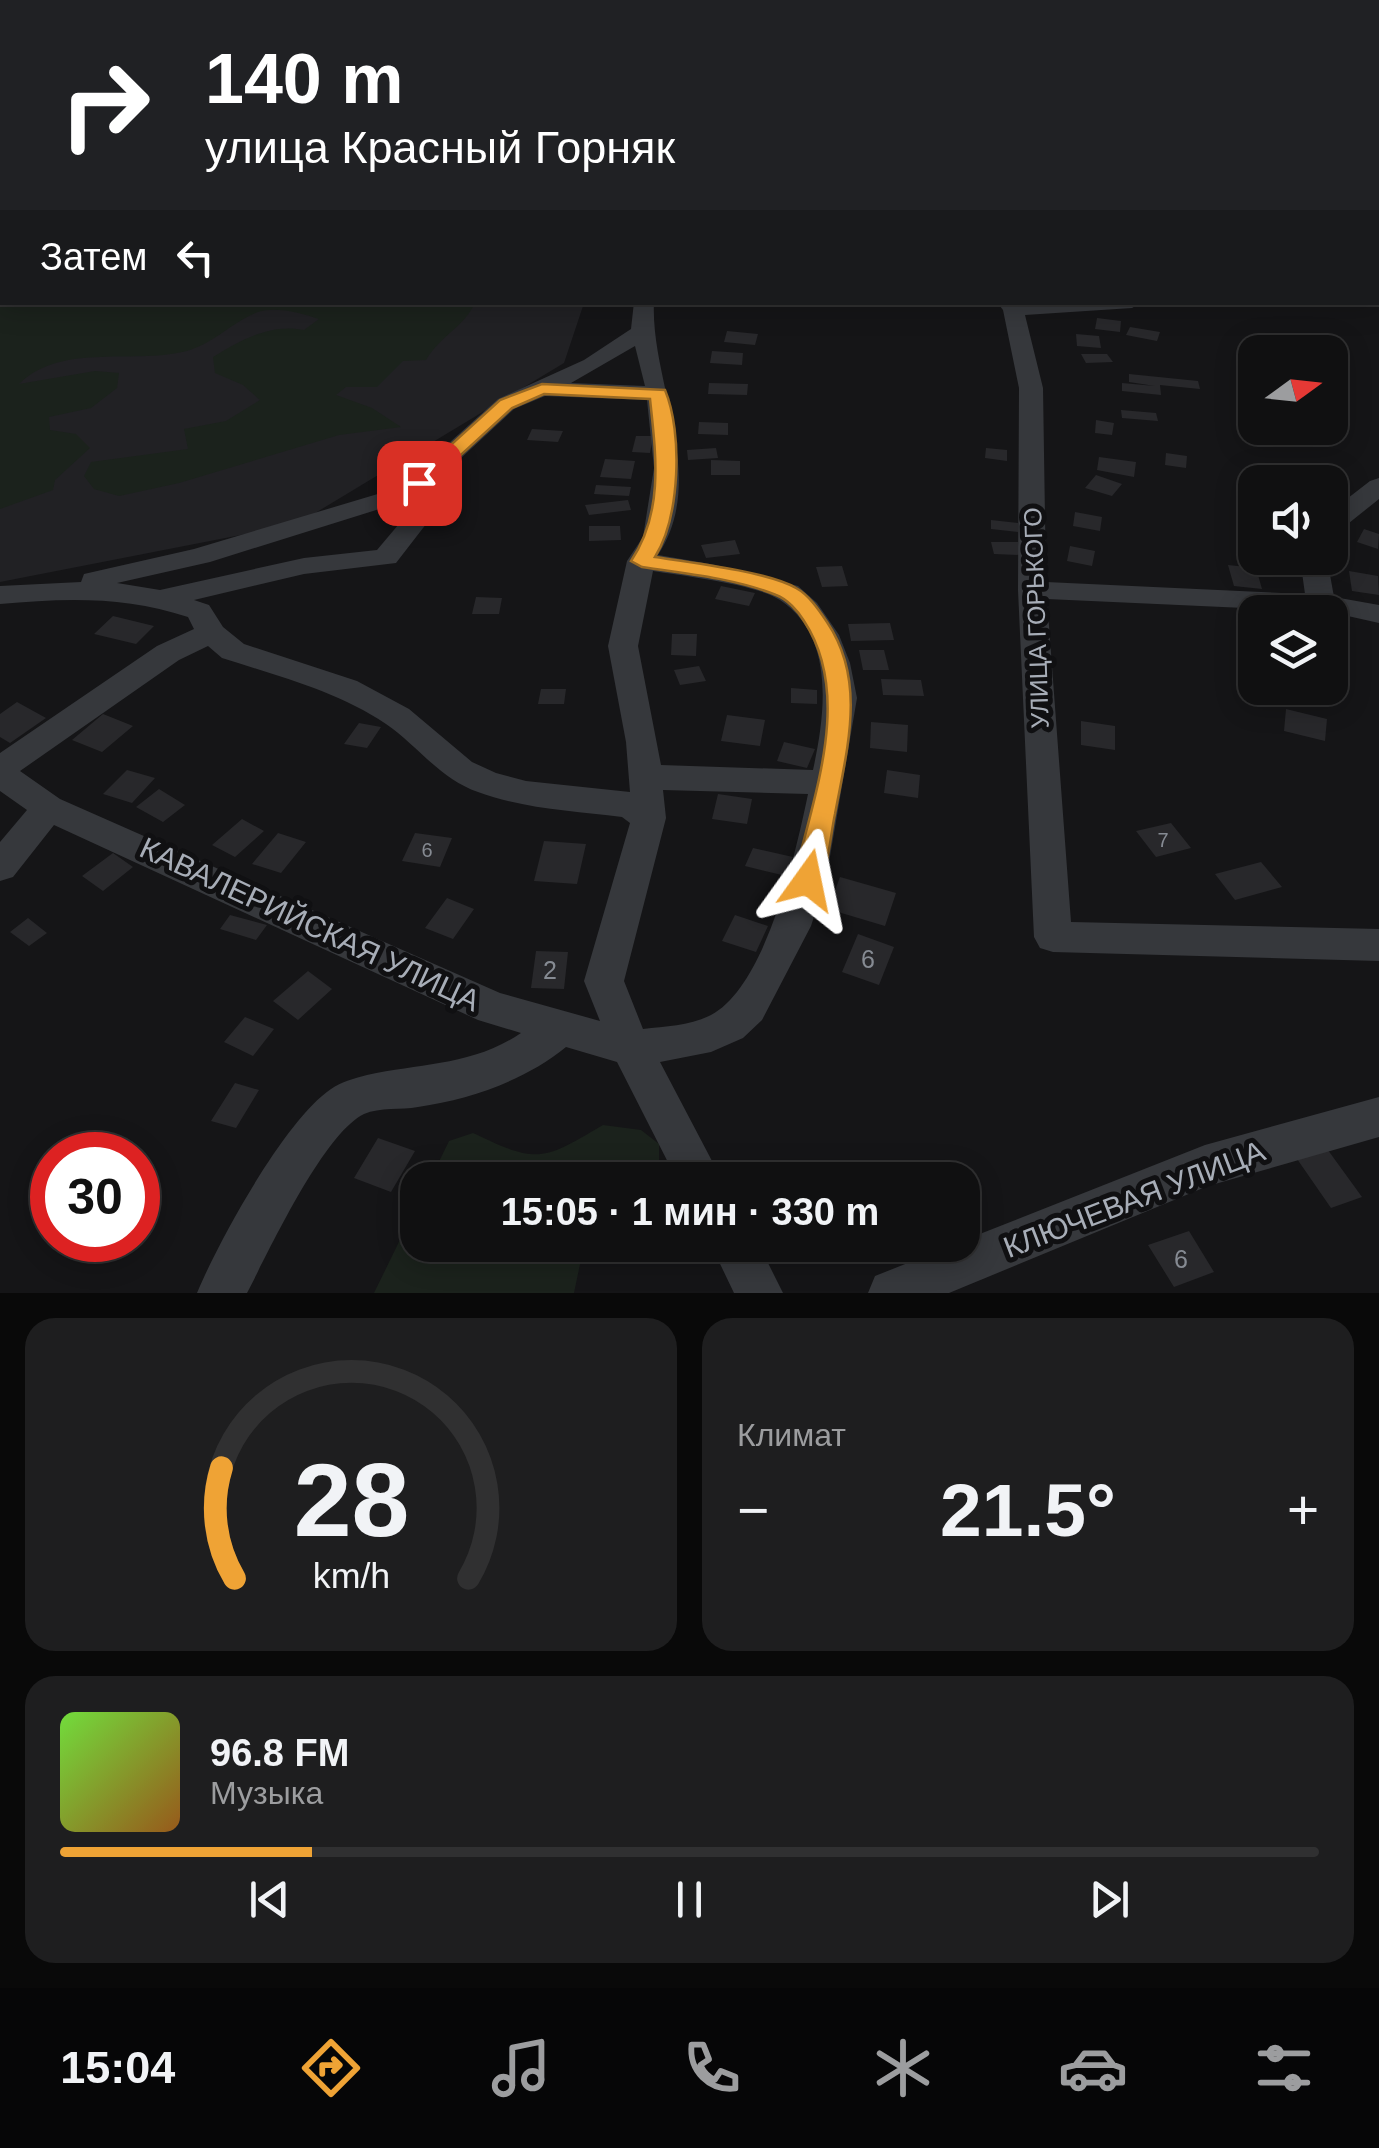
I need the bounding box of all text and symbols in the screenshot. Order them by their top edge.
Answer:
icon: right [40,40,170,170]
text: 140 m [205,40,403,118]
text: улица Красный Горняк [205,122,675,173]
icon: left [168,230,223,285]
text: Затем [40,236,148,278]
north arrow [1238,335,1348,445]
map controls [1238,335,1348,705]
pin [377,441,462,526]
icon: arrive [392,456,447,511]
button: sound [1238,465,1348,575]
street label: УЛИЦА ГОРЬКОГО [1018,507,1054,729]
button: layers [1238,595,1348,705]
position arrow [756,828,860,932]
house number: 7 [1157,829,1169,851]
street label: КАВАЛЕРИЙСКАЯ УЛИЦА [135,831,485,1017]
house number: 6 [421,839,433,861]
house number: 6 [861,945,875,973]
house number: 2 [543,956,557,984]
speed limit sign: 30 [30,1132,160,1262]
street label: КЛЮЧЕВАЯ УЛИЦА [999,1134,1269,1264]
text: 15:05 · 1 мин · 330 m [501,1191,879,1233]
house number: 6 [1174,1245,1188,1273]
text: Климат [737,1417,846,1453]
text: 28 [293,1442,409,1558]
text: 21.5° [940,1468,1116,1552]
text: − [737,1479,769,1541]
text: + [1287,1479,1319,1541]
text: km/h [312,1556,390,1596]
text: 96.8 FM [210,1732,349,1774]
text: Музыка [210,1775,323,1811]
icon: previous [242,1872,297,1927]
icon: pause [662,1872,717,1927]
icon: next [1082,1872,1137,1927]
icon: directions [296,2033,366,2103]
icon: music [486,2033,556,2103]
icon: phone [677,2033,747,2103]
icon: climate [868,2033,938,2103]
icon: car [1058,2033,1128,2103]
icon: filters [1249,2033,1319,2103]
text: 15:04 [60,2042,175,2093]

